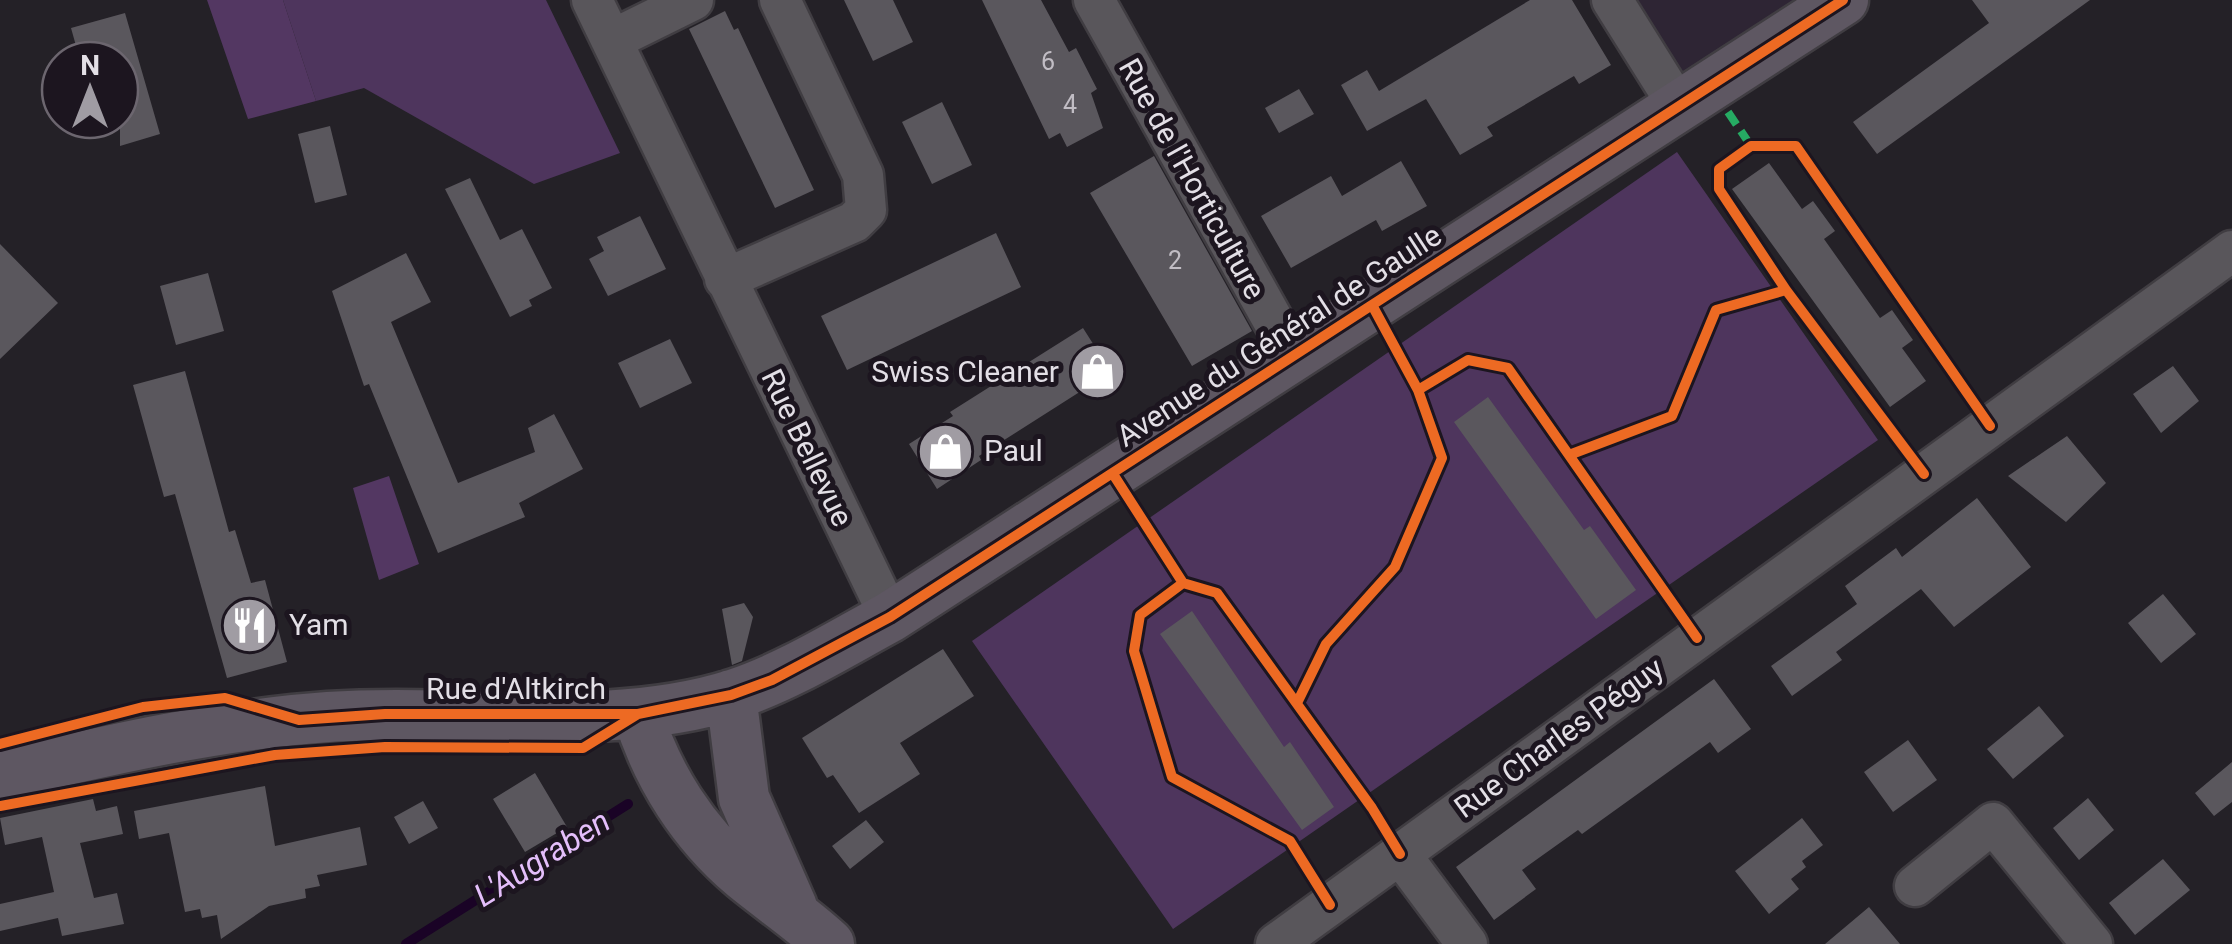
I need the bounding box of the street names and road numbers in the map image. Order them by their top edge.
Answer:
street label: Rue de l'Horticulture [1112,52,1273,305]
street label: Avenue du Général de Gaulle [1110,217,1448,454]
street label: Rue Bellevue [754,364,860,532]
street label: Rue Charles Péguy [1448,650,1670,825]
street label: Rue d'Altkirch [426,671,606,706]

